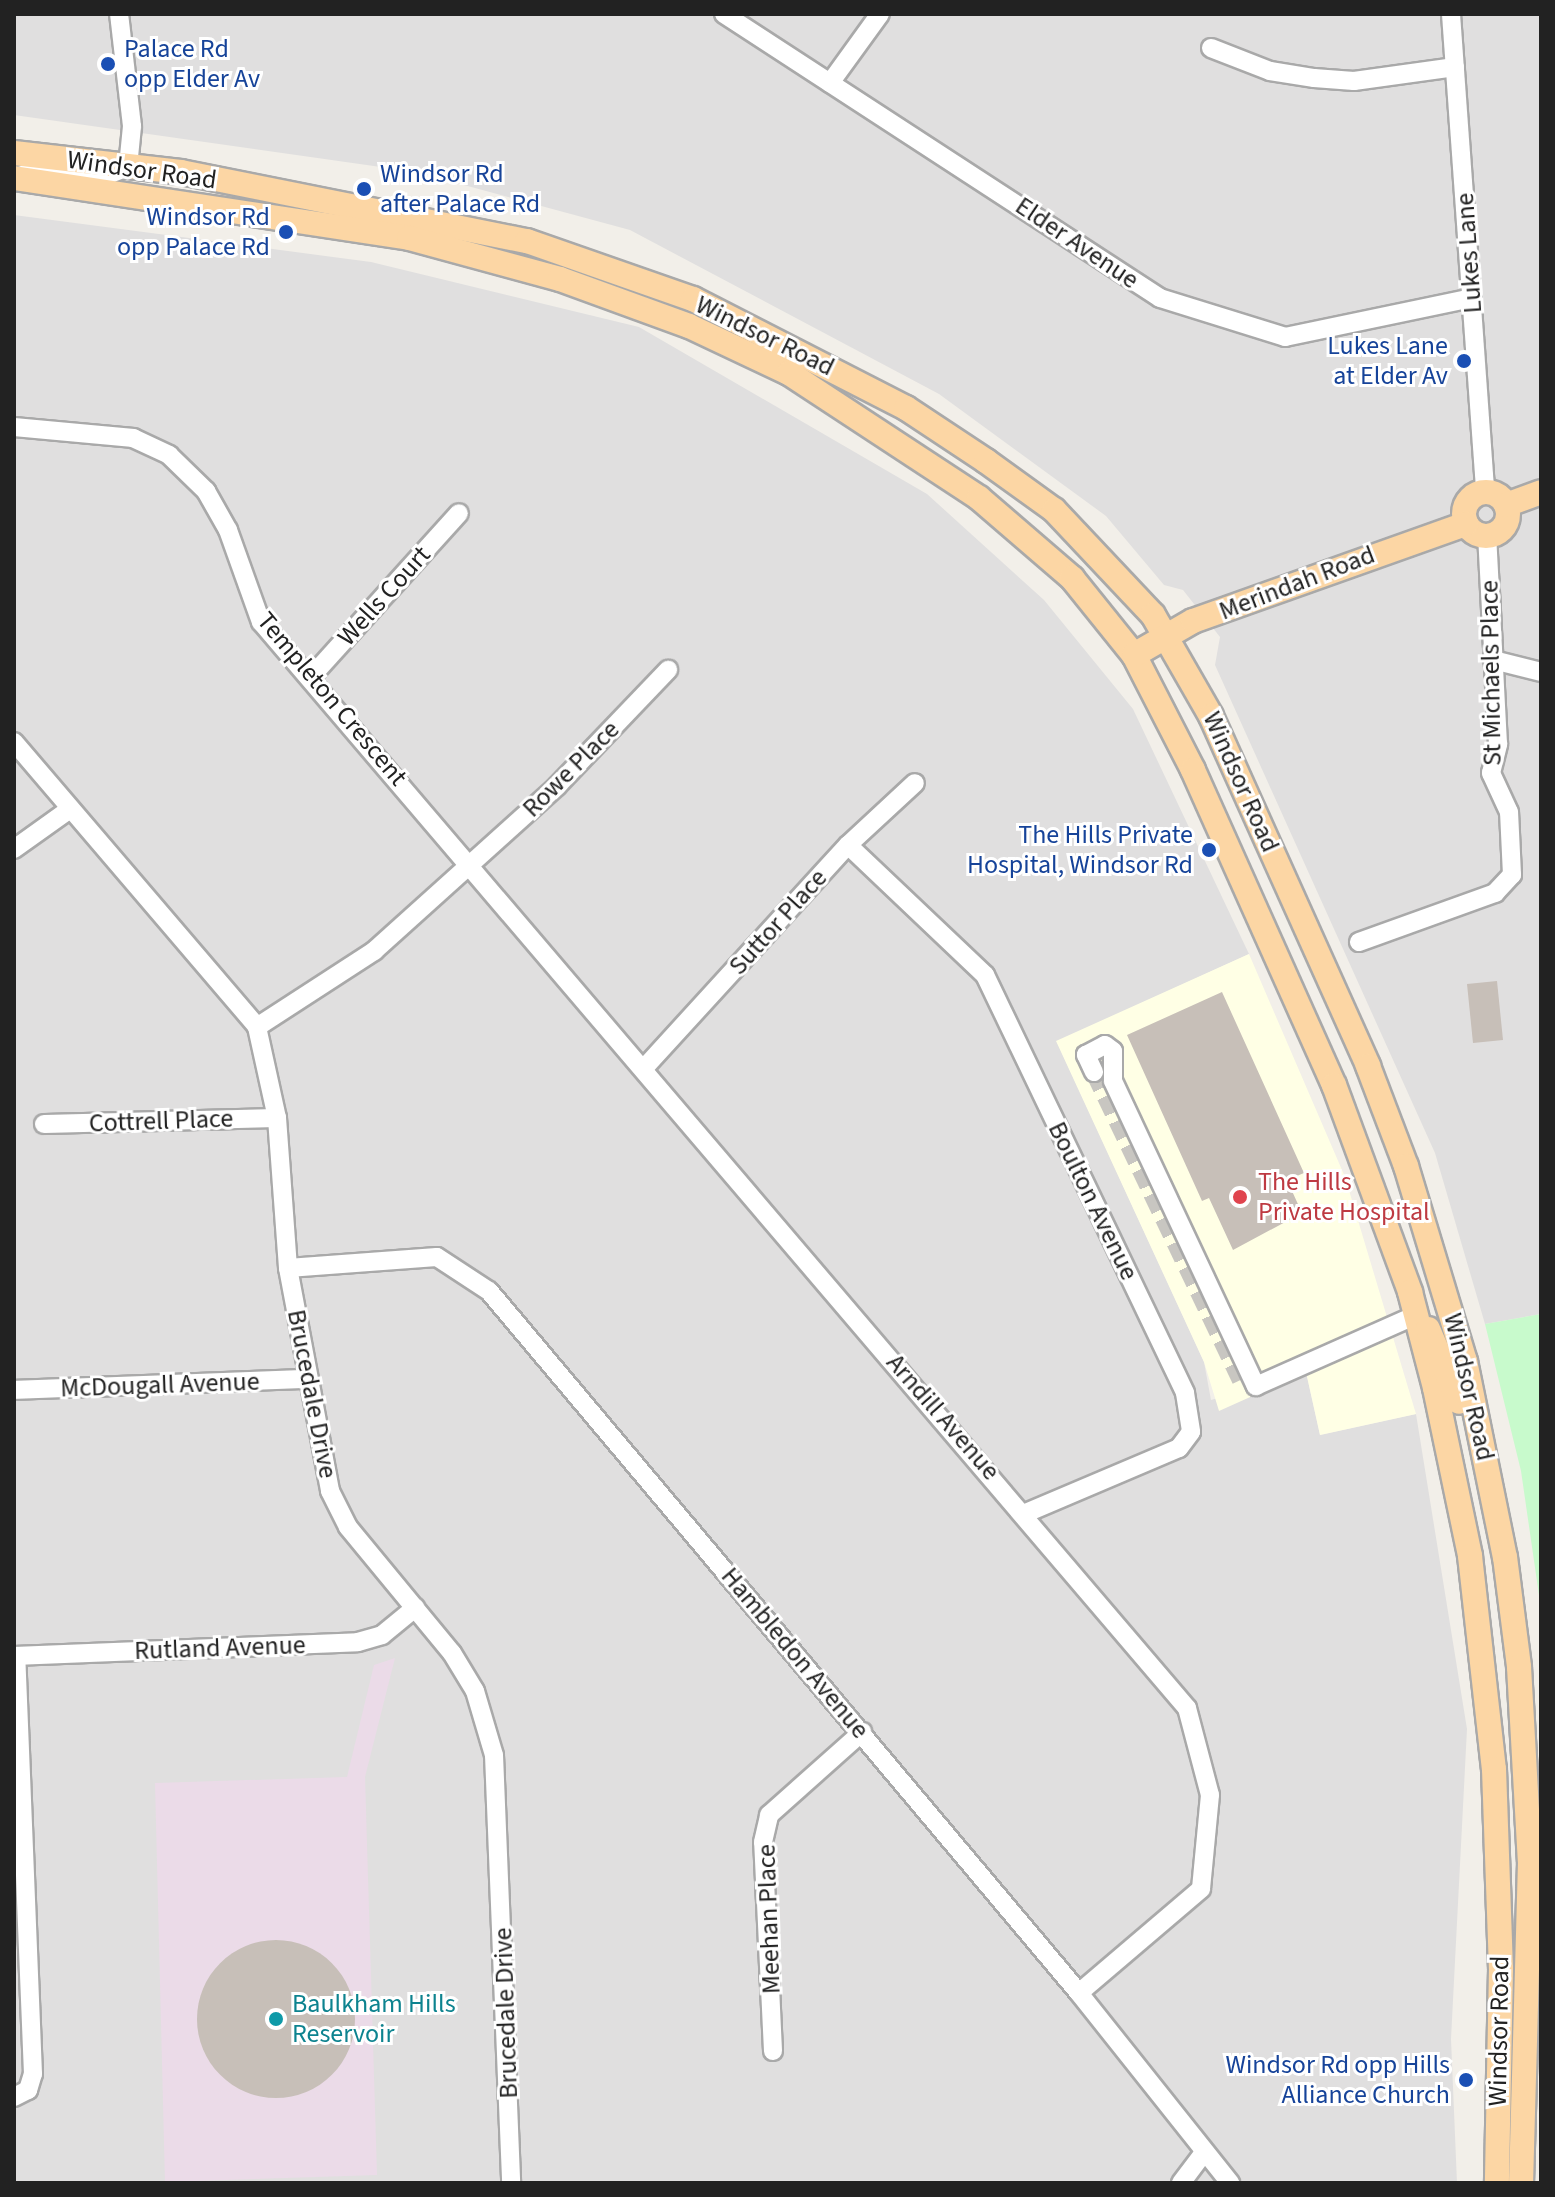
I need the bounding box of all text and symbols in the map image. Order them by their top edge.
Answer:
place label: Palace Rd opp Elder Av [124,33,260,94]
marker: Palace Rd opp Elder Av [99,55,117,73]
street label: Windsor Road [65,144,219,196]
place label: Windsor Rd after Palace Rd [380,158,540,220]
marker: Windsor Rd after Palace Rd [355,180,373,198]
street label: Elder Avenue [1009,190,1145,296]
street label: Lukes Lane [1449,192,1489,314]
place label: Windsor Rd opp Palace Rd [117,201,270,262]
marker: Windsor Rd opp Palace Rd [277,223,295,241]
street label: Windsor Road [691,289,839,383]
place label: Lukes Lane at Elder Av [1327,330,1448,392]
marker: Lukes Lane at Elder Av [1455,352,1473,370]
street label: Merindah Road [1215,539,1379,627]
street label: Wells Court [331,540,437,652]
street label: St Michaels Place [1474,580,1508,766]
street label: Templeton Crescent [250,606,414,792]
street label: Windsor Road [1196,707,1286,857]
street label: Rowe Place [516,714,626,824]
place label: The Hills Private Hospital, Windsor Rd [967,819,1193,880]
marker: The Hills Private Hospital, Windsor Rd [1200,841,1218,859]
street label: Suttor Place [722,863,834,981]
street label: Cottrell Place [88,1103,234,1139]
street label: Boulton Avenue [1041,1117,1145,1285]
place label: The Hills Private Hospital [1258,1166,1430,1228]
marker: The Hills Private Hospital [1229,1186,1251,1208]
street label: Brucedale Drive [280,1307,344,1481]
street label: Windsor Road [1437,1310,1501,1464]
street label: Arndill Avenue [880,1348,1006,1486]
street label: McDougall Avenue [60,1366,260,1404]
street label: Hambledon Avenue [714,1561,876,1745]
street label: Rutland Avenue [134,1629,306,1667]
street label: Meehan Place [751,1843,787,1995]
street label: Brucedale Drive [487,1927,525,2099]
street label: Windsor Road [1482,1955,1516,2107]
place label: Baulkham Hills Reservoir [292,1988,456,2050]
marker: Baulkham Hills Reservoir [267,2010,285,2028]
place label: Windsor Rd opp Hills Alliance Church [1225,2049,1450,2110]
marker: Windsor Rd opp Hills Alliance Church [1457,2071,1475,2089]

